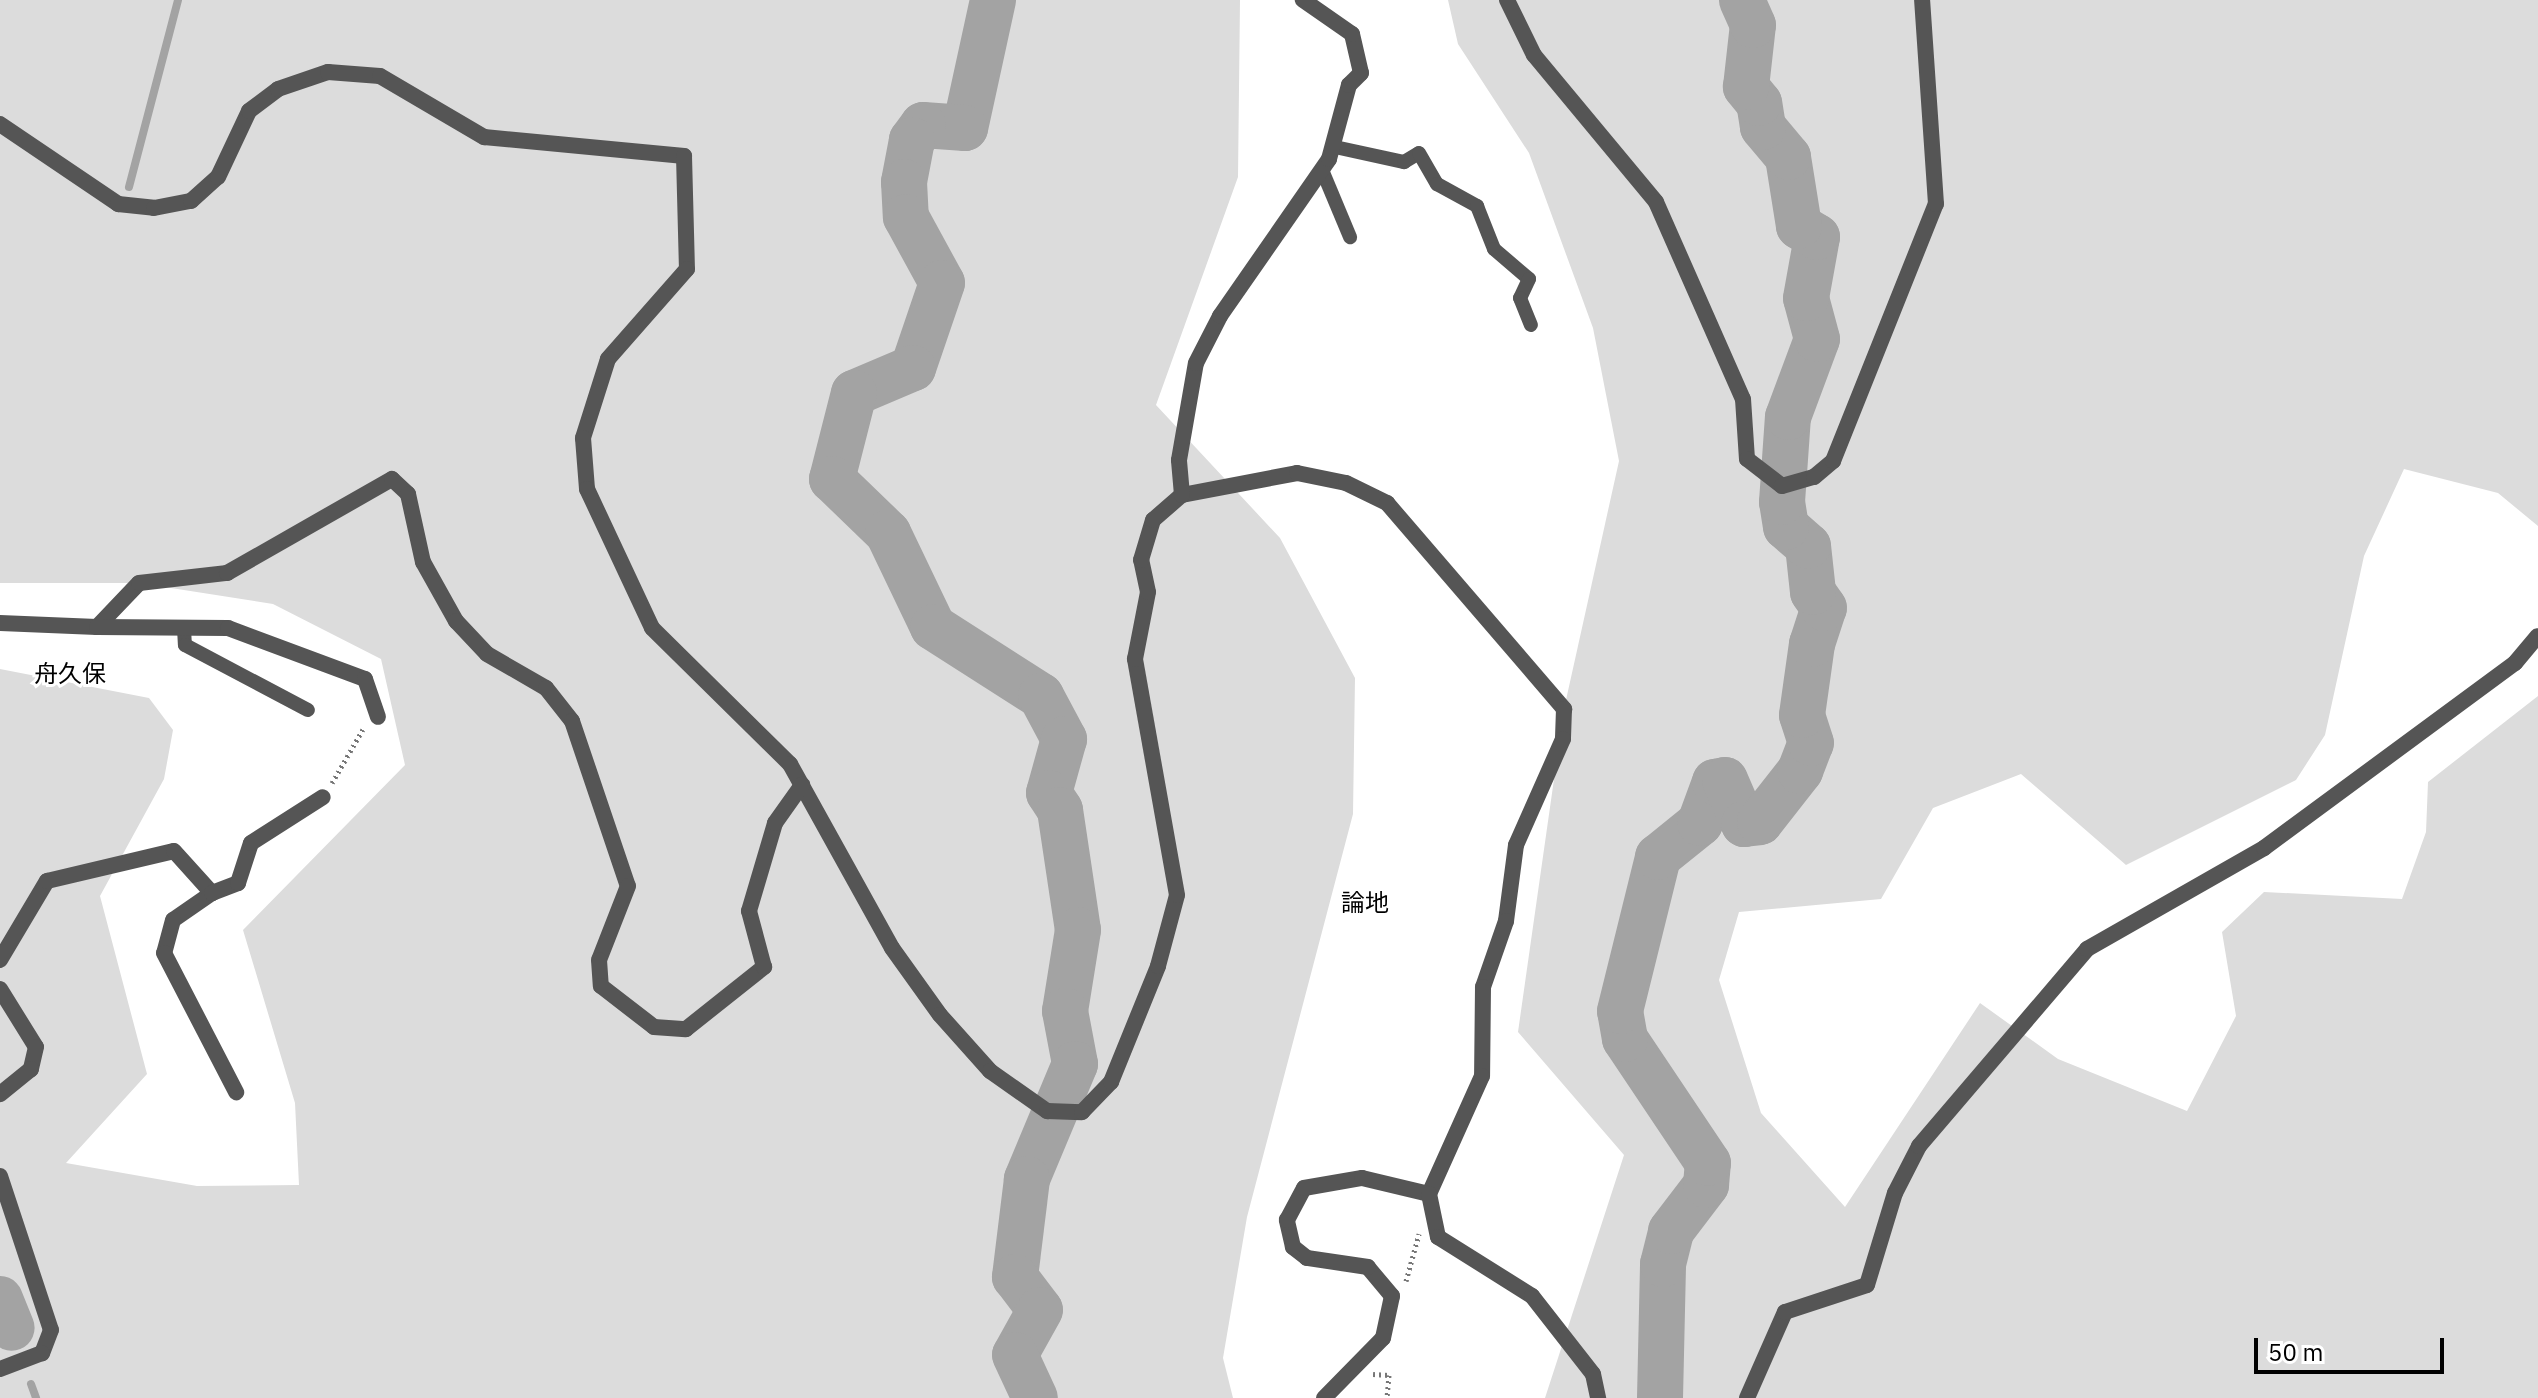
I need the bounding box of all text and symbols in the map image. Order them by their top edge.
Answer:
district label: 舟久保 [34,660,106,688]
district label: 論地 [1341,889,1389,917]
scale bar [2258,1322,2448,1372]
text: 50 m [2268,1336,2323,1368]

